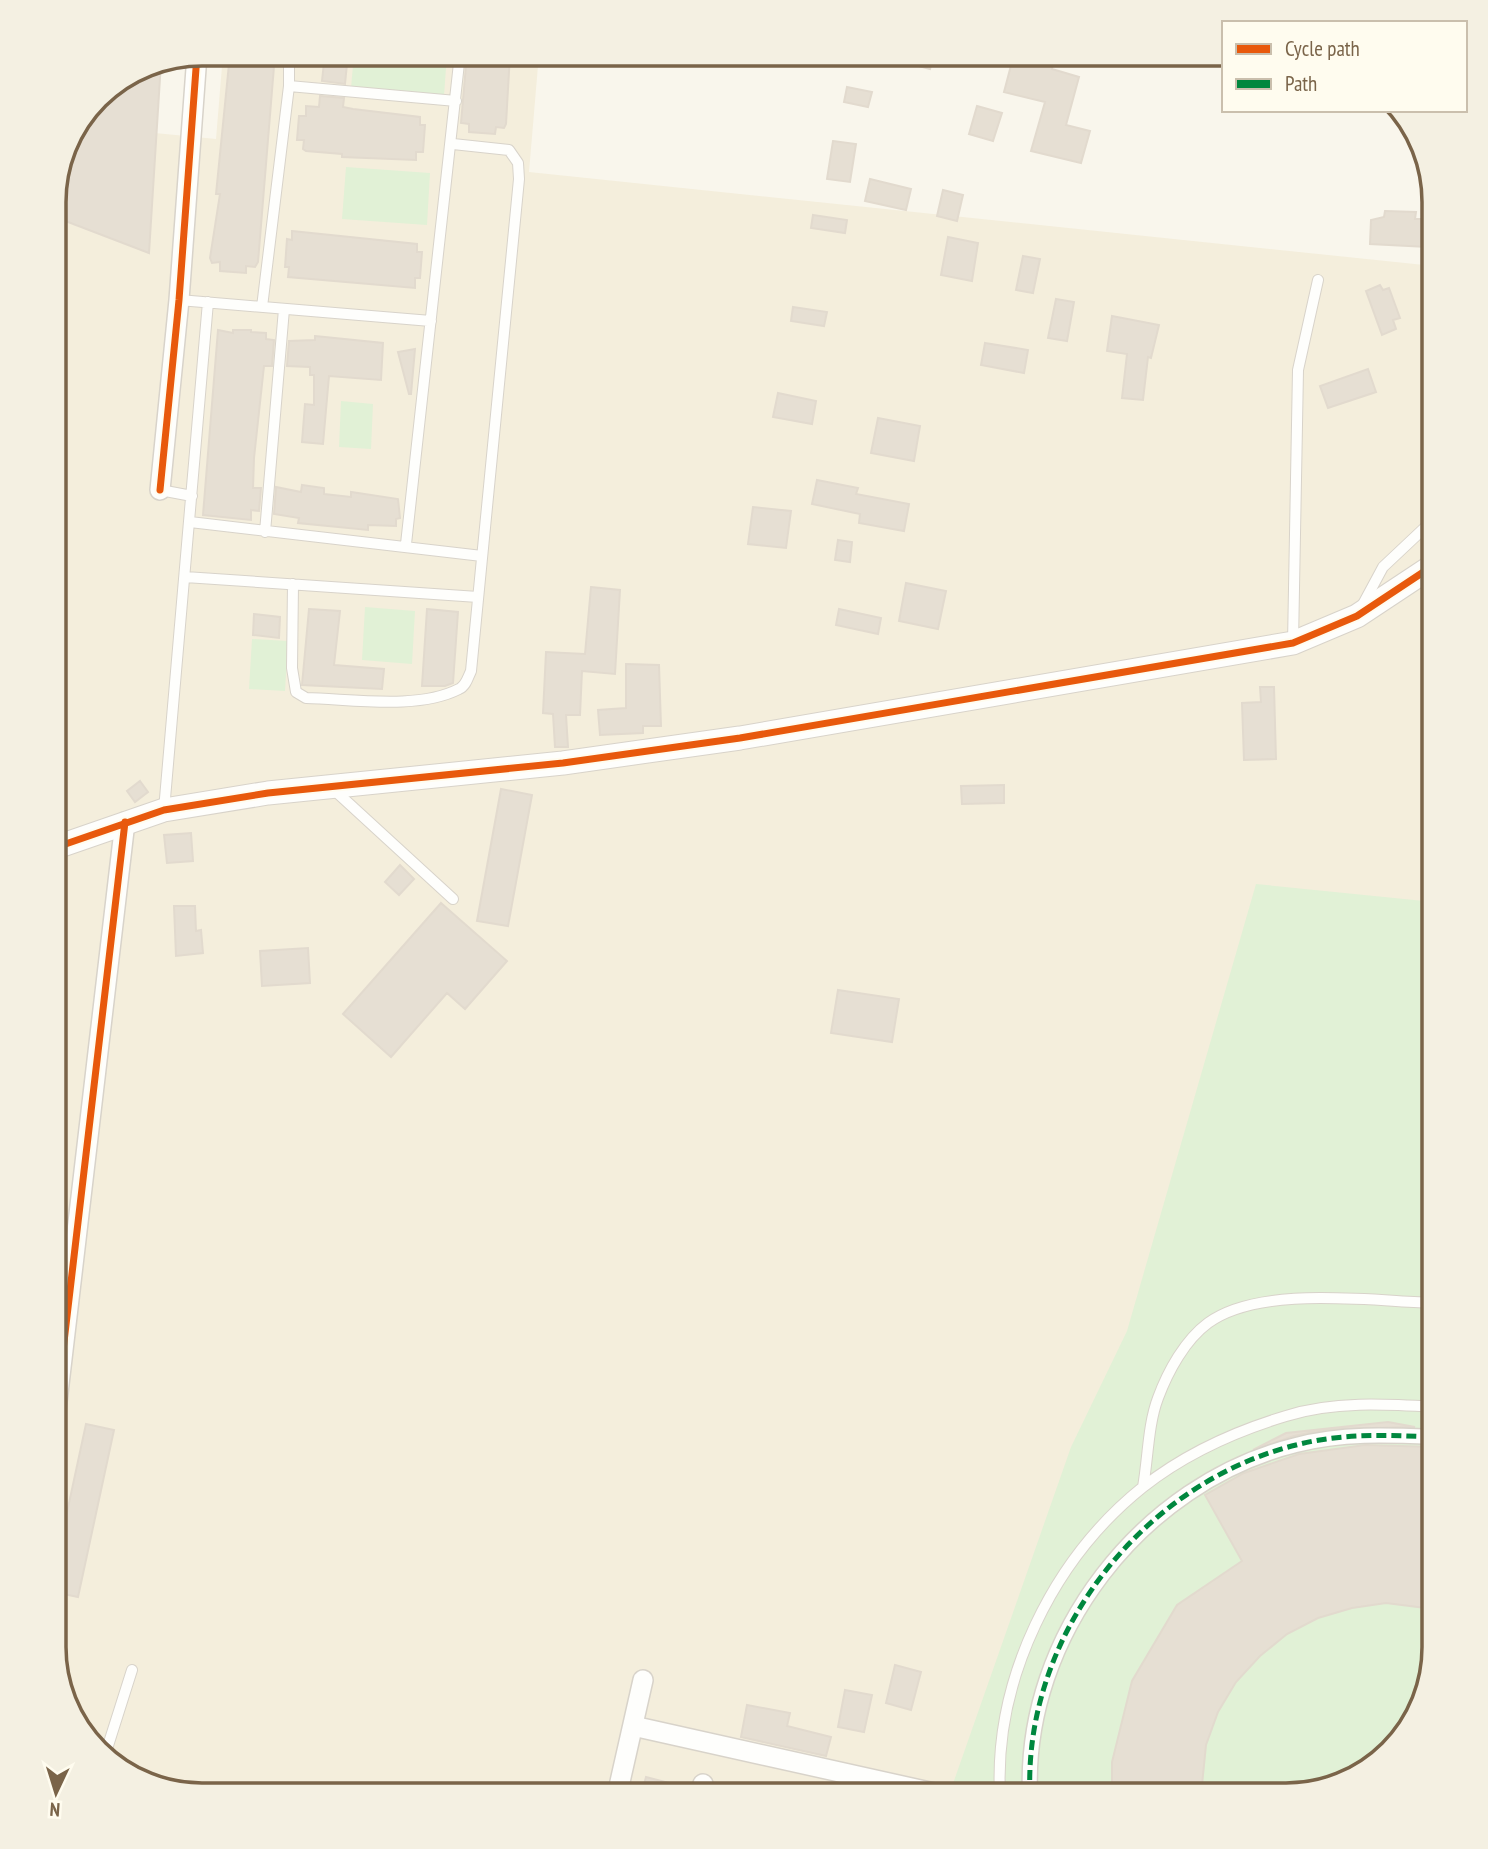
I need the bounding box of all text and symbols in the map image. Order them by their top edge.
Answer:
legend [1222,21,1467,112]
text: Cycle path [1285,35,1360,62]
text: Path [1285,70,1317,97]
north arrow [21,1758,91,1828]
text: N [49,1798,61,1822]

